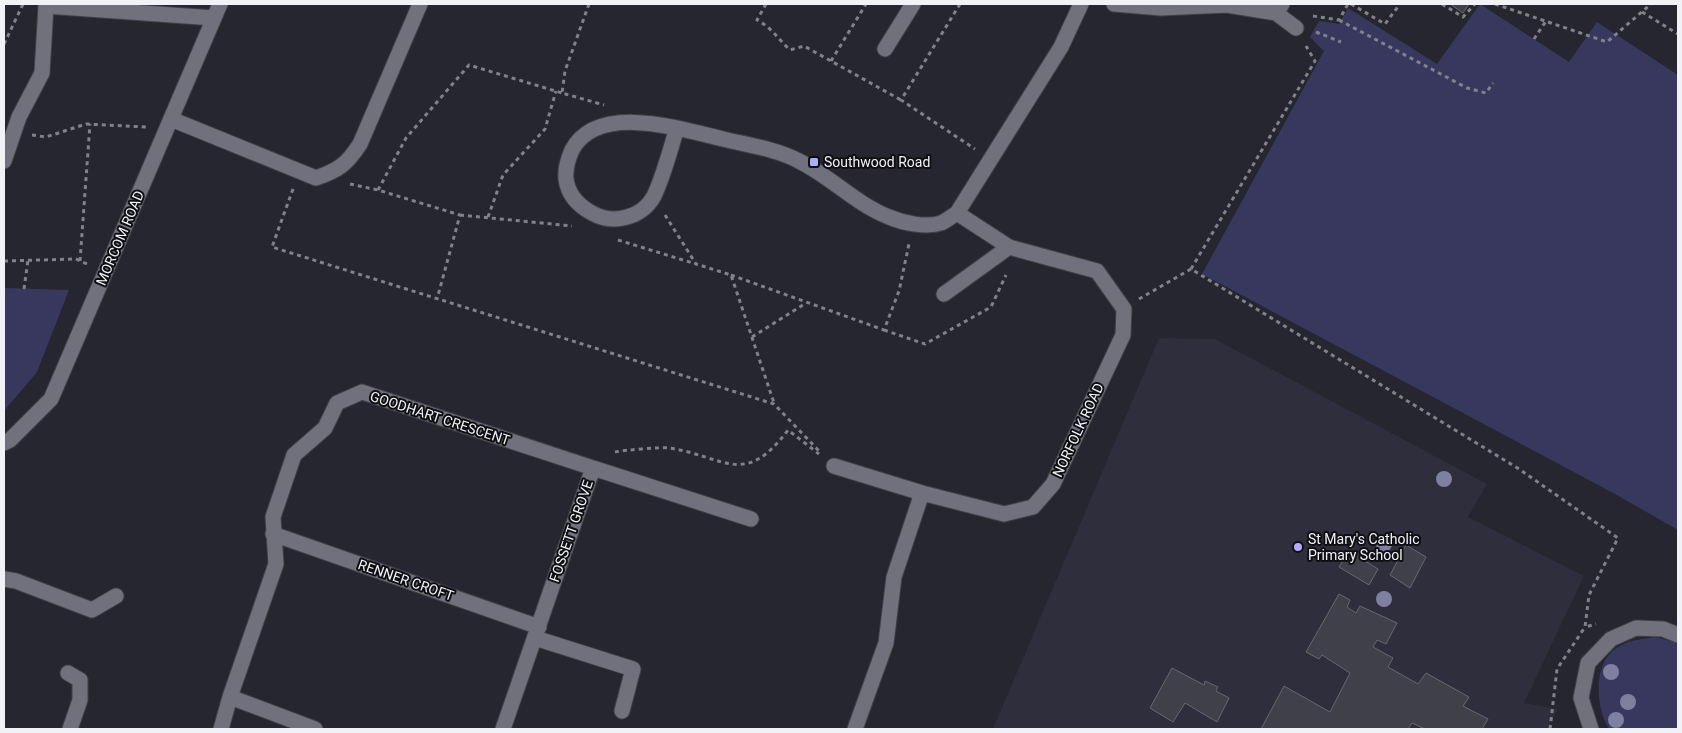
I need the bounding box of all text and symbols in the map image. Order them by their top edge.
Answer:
place label: Southwood Road [824,154,930,170]
marker: Southwood Road [808,156,820,168]
street label: MORCOM ROAD [93,188,147,288]
street label: NORFOLK ROAD [1049,380,1107,480]
street label: GOODHART CRESCENT [368,388,513,448]
street label: FOSSETT GROVE [546,478,596,584]
place label: St Mary's Catholic Primary School [1308,531,1420,563]
marker: St Mary's Catholic Primary School [1292,541,1304,553]
street label: RENNER CROFT [356,556,457,604]

